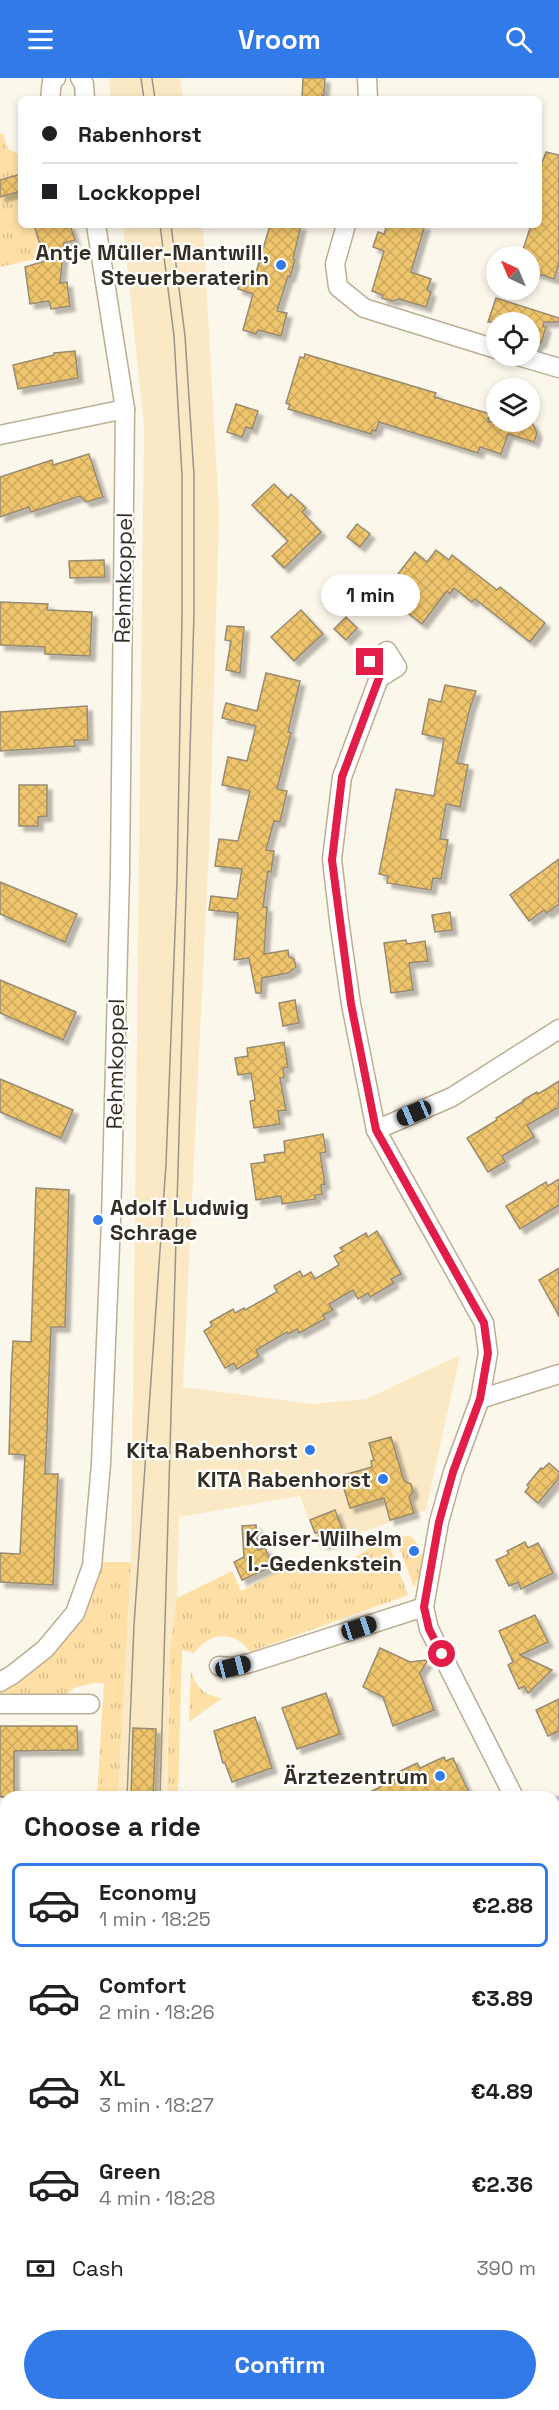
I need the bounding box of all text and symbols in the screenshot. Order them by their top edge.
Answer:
text: Vroom [238,22,321,57]
icon: menu [24,23,57,56]
icon: search [502,23,535,56]
text: Rabenhorst [78,120,202,148]
text: Lockkoppel [78,178,201,206]
place label: Antje Müller-Mantwill, Steuerberaterin [36,238,269,291]
north arrow [486,246,540,300]
map controls [486,246,540,432]
marker: Antje Müller-Mantwill, Steuerberaterin [274,258,288,272]
button: locate [486,312,540,366]
button: layers [486,378,540,432]
street label: Rehmkoppel [108,512,138,644]
callout: 1 min [320,575,419,617]
text: 1 min [346,582,395,608]
route end [356,648,383,675]
street label: Rehmkoppel [100,998,130,1130]
car [394,1098,434,1128]
place label: Adolf Ludwig Schrage [110,1193,249,1246]
marker: Adolf Ludwig Schrage [91,1213,105,1227]
place label: Kita Rabenhorst [126,1436,298,1464]
marker: Kita Rabenhorst [303,1443,317,1457]
place label: KITA Rabenhorst [197,1465,371,1493]
marker: KITA Rabenhorst [376,1472,390,1486]
place label: Kaiser-Wilhelm I.-Gedenkstein [245,1524,402,1577]
marker: Kaiser-Wilhelm I.-Gedenkstein [407,1544,421,1558]
car [339,1614,379,1642]
route start [428,1640,455,1667]
car [213,1654,253,1680]
place label: Ärztezentrum [284,1762,428,1790]
marker: Ärztezentrum [433,1769,447,1783]
text: Choose a ride [24,1809,201,1844]
icon: car [27,1878,81,1932]
text: Economy [99,1878,197,1906]
text: €2.88 [472,1891,533,1919]
text: 1 min · 18:25 [99,1906,211,1932]
icon: car [27,1971,81,2025]
text: Comfort [99,1971,187,1999]
text: €3.89 [471,1984,533,2012]
text: 2 min · 18:26 [99,1999,215,2025]
icon: car [27,2064,81,2118]
text: XL [99,2064,125,2092]
text: €4.89 [471,2077,533,2105]
text: 3 min · 18:27 [99,2092,214,2118]
icon: car [27,2157,81,2211]
text: Green [99,2157,161,2185]
text: €2.36 [471,2170,533,2198]
text: 4 min · 18:28 [99,2185,215,2211]
icon: cash [24,2252,57,2285]
text: Cash [72,2254,124,2282]
text: 390 m [477,2255,536,2281]
button: Confirm [24,2330,536,2399]

